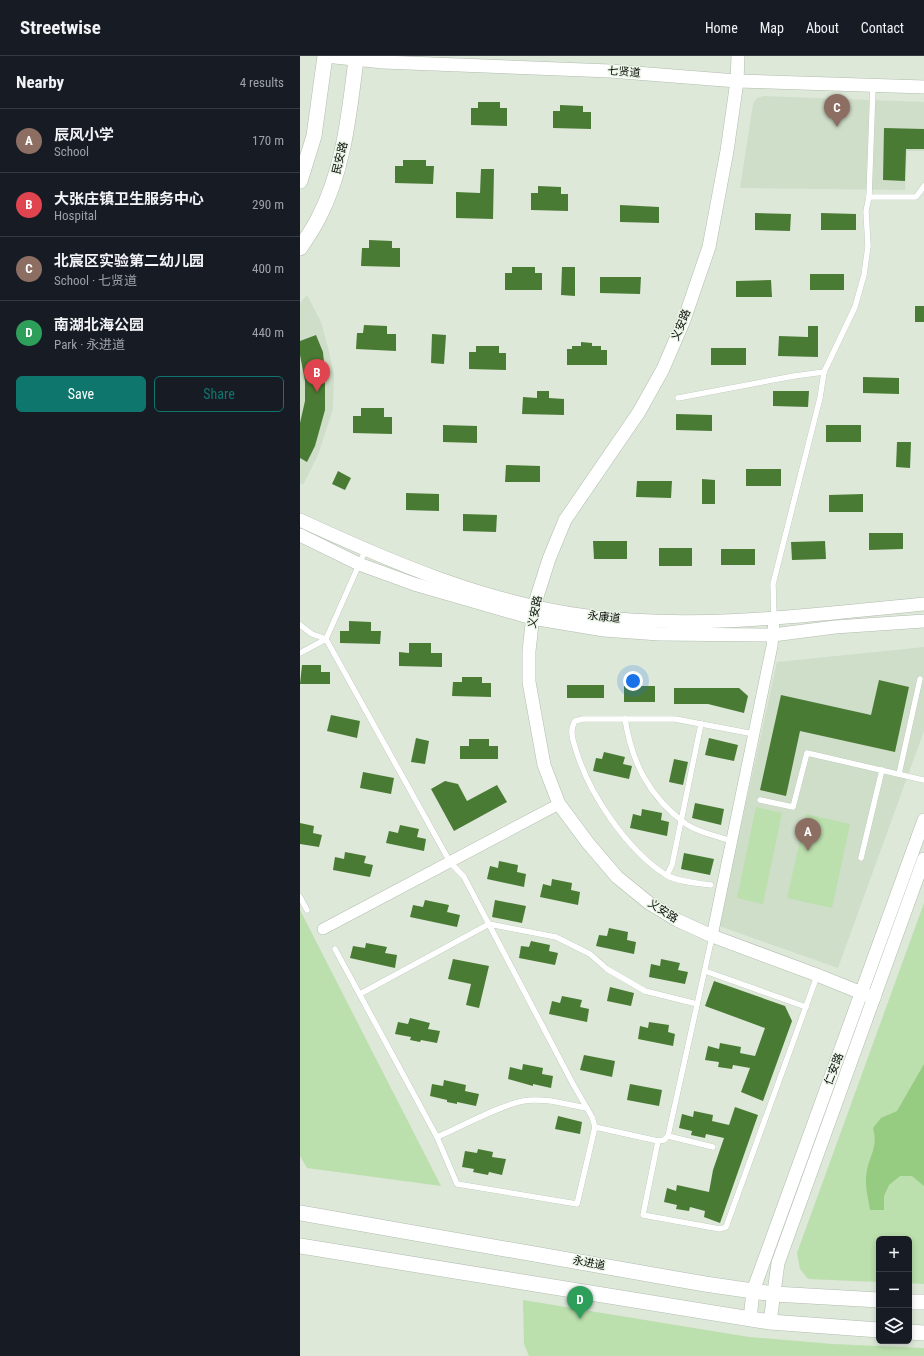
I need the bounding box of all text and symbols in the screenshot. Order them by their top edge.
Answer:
text: Streetwise [20,16,101,39]
text: Home [705,20,738,36]
text: Map [760,20,784,36]
text: About [806,20,839,36]
text: Contact [861,20,904,36]
street label: 七贤道 [607,64,641,80]
text: Nearby [16,72,64,92]
text: 4 results [240,75,284,90]
pin: C [824,94,850,127]
text: 辰风小学 [54,126,114,144]
text: A [25,133,33,148]
text: 170 m [252,133,284,148]
street label: 民安路 [330,140,350,176]
text: School [54,144,89,159]
text: 大张庄镇卫生服务中心 [54,190,204,208]
text: B [25,197,33,212]
text: 290 m [252,197,284,212]
text: Hospital [54,208,97,223]
text: 北宸区实验第二幼儿园 [54,252,204,270]
text: C [25,261,33,276]
text: 400 m [252,261,284,276]
text: School · 七贤道 [54,273,137,288]
street label: 义安路 [669,307,693,343]
text: 南湖北海公园 [54,316,144,334]
text: D [25,325,33,340]
text: 440 m [252,325,284,340]
text: Park · 永进道 [54,337,125,352]
pin: B [304,359,330,392]
button: Save [16,376,146,412]
button: Share [154,376,284,412]
street label: 义安路 [525,595,545,629]
street label: 永康道 [587,609,621,625]
your location [623,671,643,691]
pin: A [795,818,821,851]
street label: 义安路 [646,897,680,925]
street label: 仁安路 [822,1051,846,1087]
map controls [876,1236,912,1344]
button: + [876,1236,912,1272]
street label: 永进道 [572,1254,606,1272]
button: − [876,1272,912,1308]
pin: D [567,1286,593,1319]
button: layers [876,1308,912,1344]

